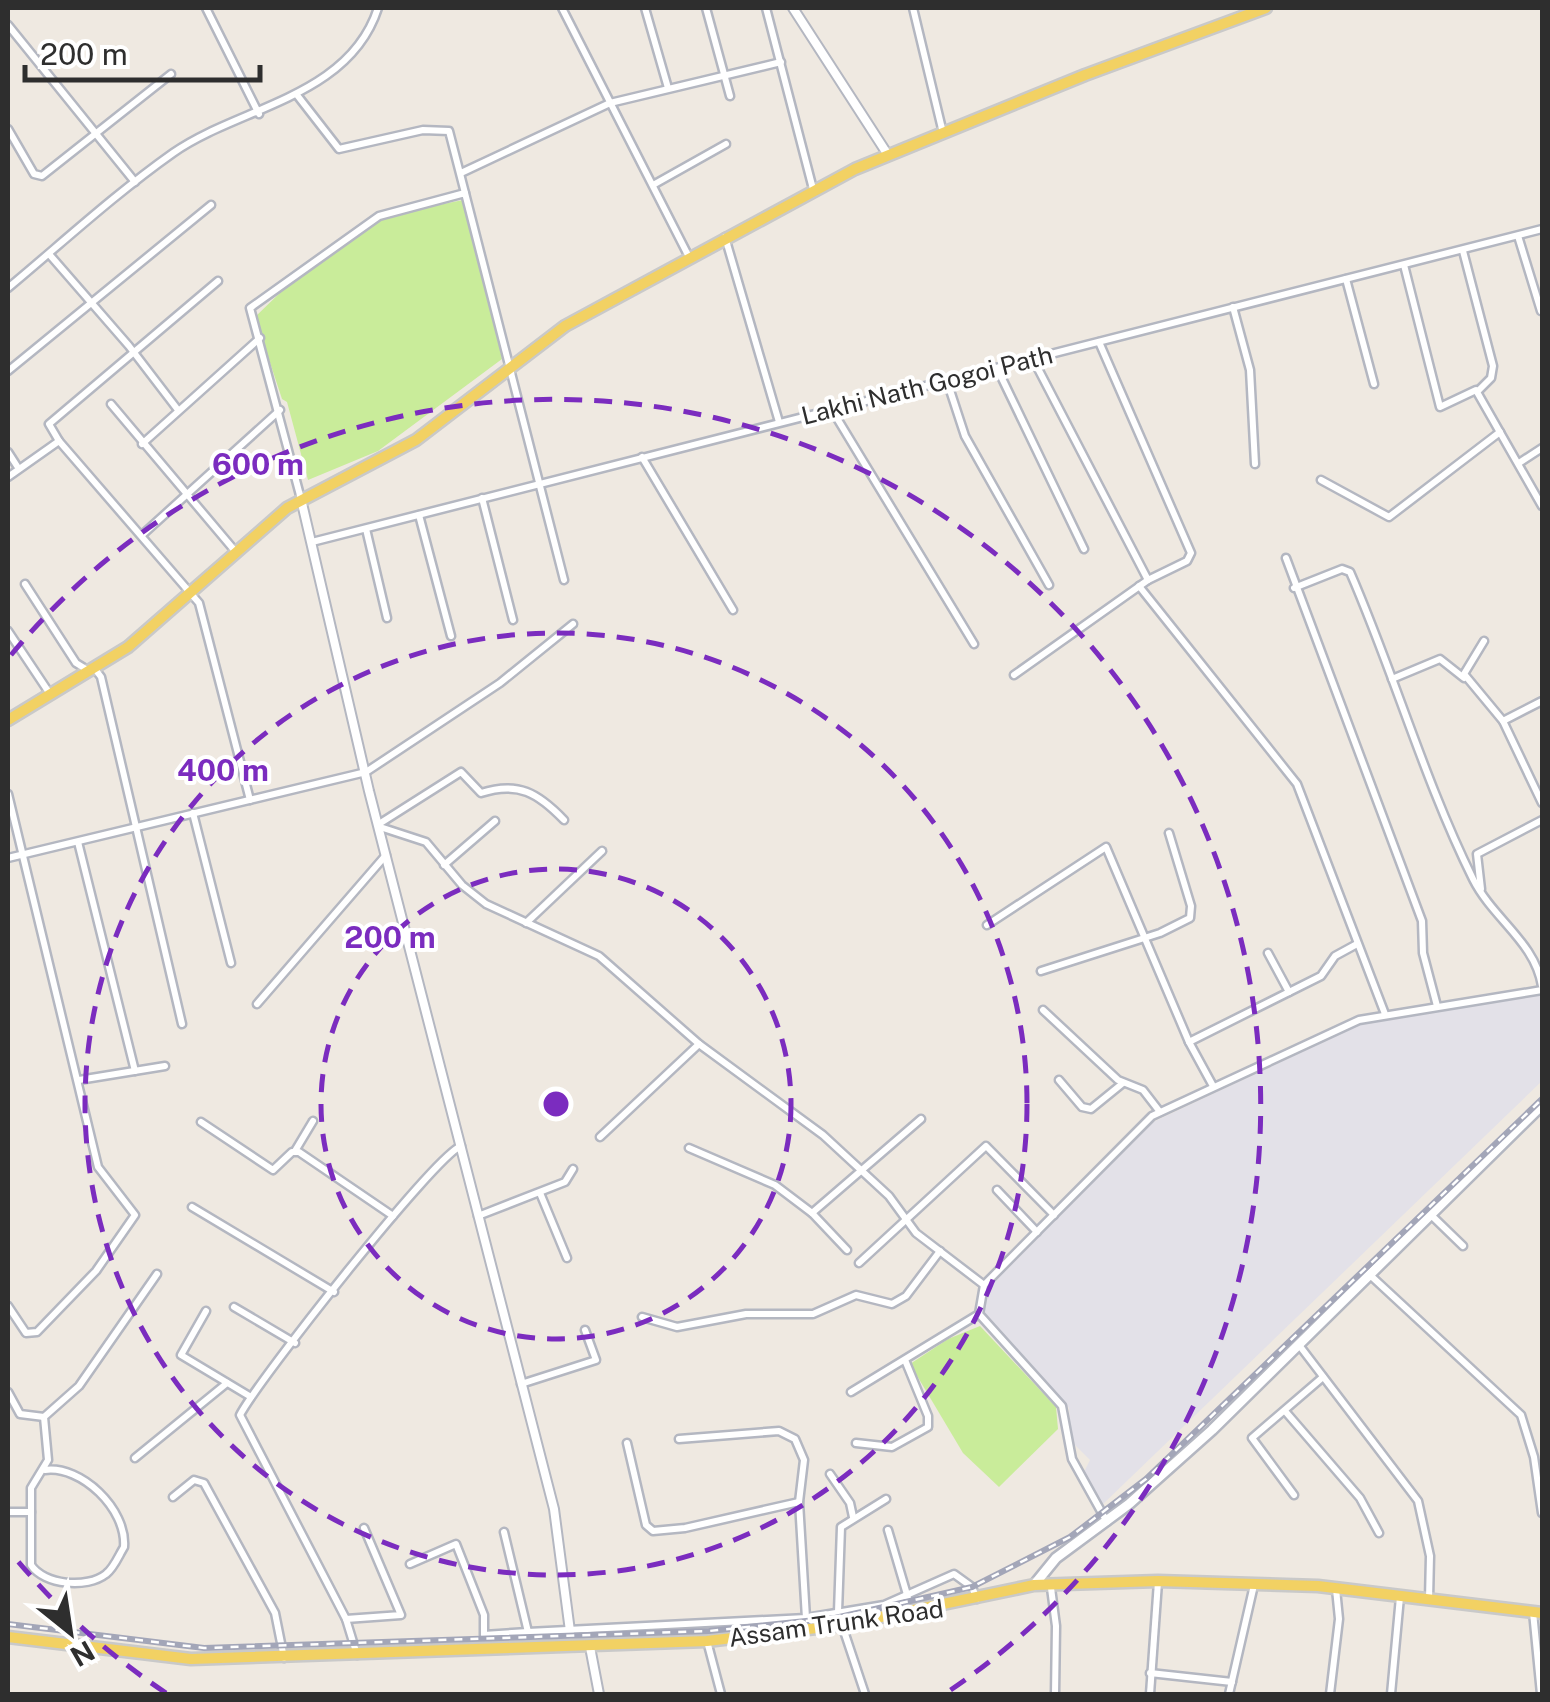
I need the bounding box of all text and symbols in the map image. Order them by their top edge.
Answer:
scale bar [25,20,260,82]
text: 200 m [40,36,128,72]
street label: Lakhi Nath Gogoi Path [798,339,1056,431]
text: 600 m [212,446,304,482]
text: 400 m [177,752,269,788]
text: 200 m [344,919,436,955]
centre of rings [538,1086,574,1122]
north arrow [20,1582,120,1682]
street label: Assam Trunk Road [727,1593,945,1653]
text: N [65,1634,100,1674]

